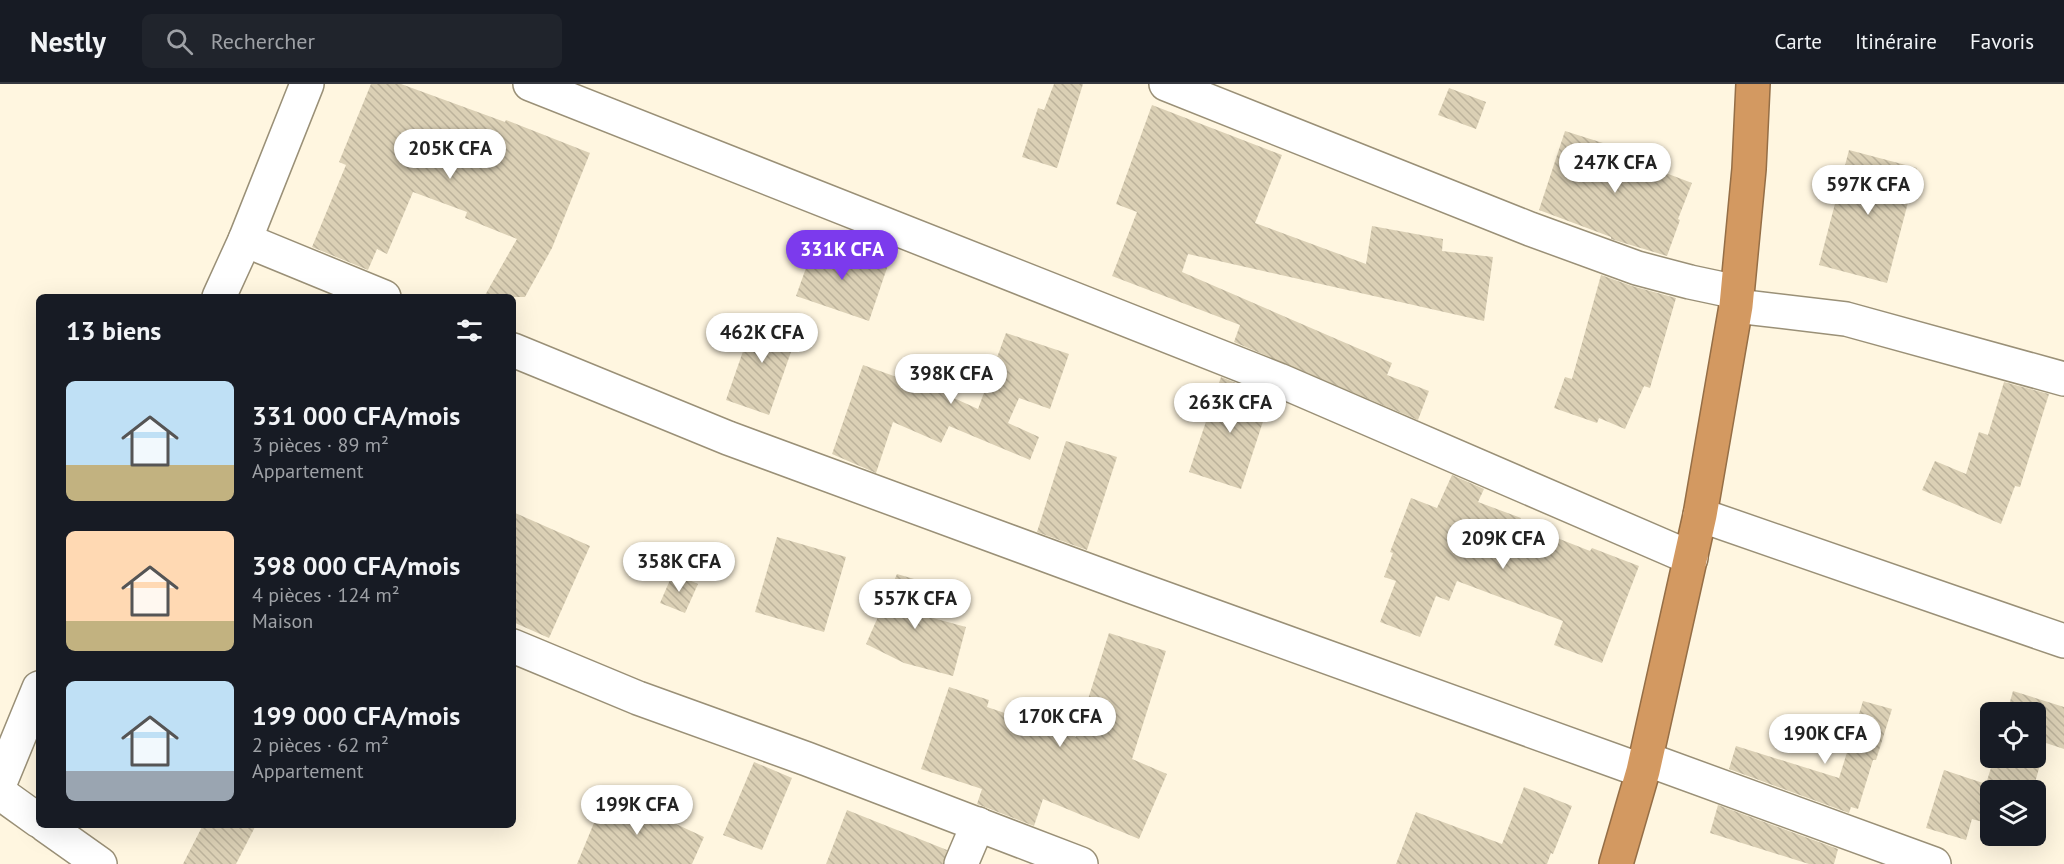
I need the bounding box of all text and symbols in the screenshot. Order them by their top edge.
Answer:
search box [142,14,562,68]
text: Nestly [30,23,106,60]
icon: search [163,25,196,58]
text: Rechercher [211,27,315,55]
text: Carte [1775,28,1822,55]
text: Itinéraire [1855,28,1937,55]
text: Favoris [1970,28,2034,55]
pin: 205K CFA [388,129,512,180]
text: 205K CFA [408,135,492,161]
pin: 247K CFA [1553,143,1677,194]
text: 247K CFA [1573,149,1657,175]
pin: 597K CFA [1806,165,1930,216]
text: 597K CFA [1826,171,1910,197]
pin: 331K CFA [780,230,904,281]
text: 331K CFA [800,236,884,262]
pin: 462K CFA [700,313,824,364]
text: 13 biens [66,314,161,347]
icon: filters [453,314,486,347]
text: 462K CFA [720,319,804,345]
pin: 398K CFA [889,354,1013,405]
text: 398K CFA [909,360,993,386]
pin: 263K CFA [1168,383,1292,434]
text: 263K CFA [1188,389,1272,415]
text: 331 000 CFA/mois [252,399,460,432]
icon: home [114,405,186,477]
text: 3 pièces · 89 m² [252,432,389,458]
text: Appartement [252,458,364,484]
pin: 209K CFA [1441,519,1565,570]
text: 209K CFA [1461,525,1545,551]
pin: 358K CFA [617,542,741,593]
text: 358K CFA [637,548,721,574]
text: 398 000 CFA/mois [252,549,460,582]
icon: home [114,555,186,627]
pin: 557K CFA [853,579,977,630]
text: 4 pièces · 124 m² [252,582,400,608]
text: 557K CFA [873,585,957,611]
text: Maison [252,608,313,634]
pin: 170K CFA [998,697,1122,748]
text: 199 000 CFA/mois [252,699,460,732]
map controls [1980,702,2046,846]
button: locate [1980,702,2046,768]
text: 170K CFA [1018,703,1102,729]
icon: home [114,705,186,777]
pin: 190K CFA [1763,714,1887,765]
text: 190K CFA [1783,720,1867,746]
text: 2 pièces · 62 m² [252,732,389,758]
text: Appartement [252,758,364,784]
button: layers [1980,780,2046,846]
pin: 199K CFA [575,785,699,836]
text: 199K CFA [595,791,679,817]

